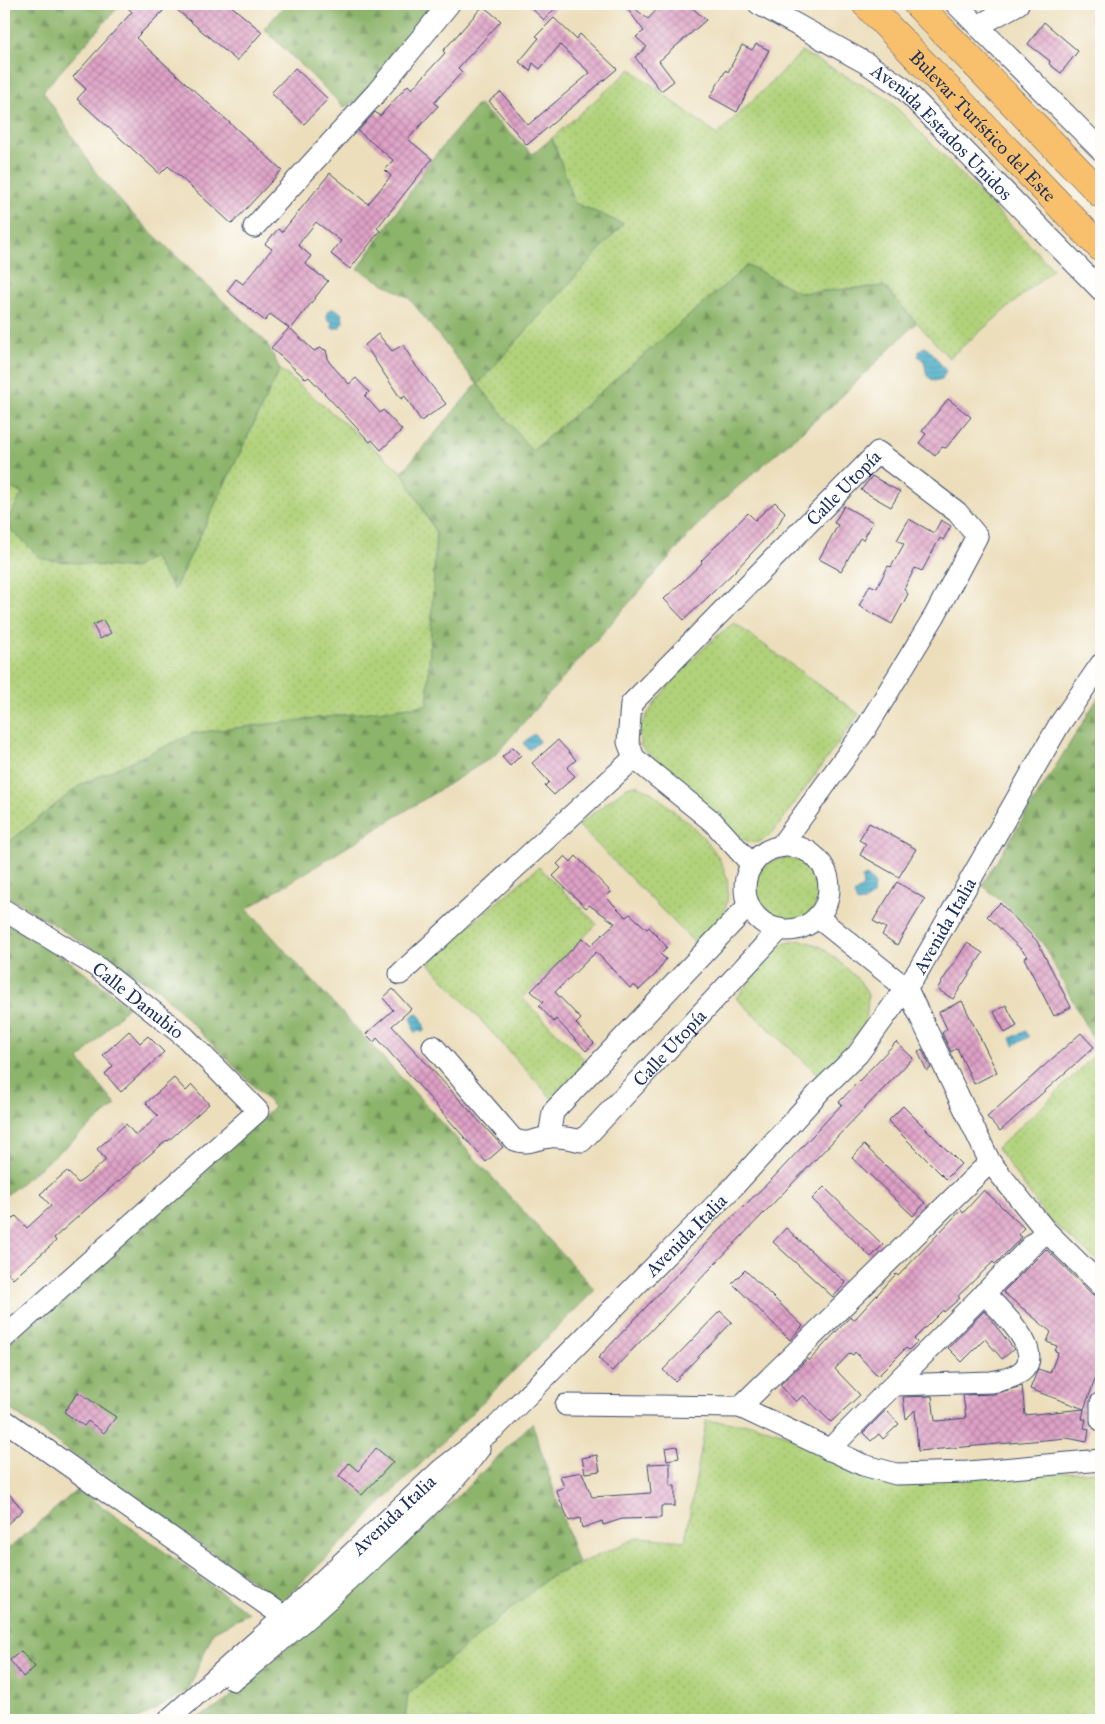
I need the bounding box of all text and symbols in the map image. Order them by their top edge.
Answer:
street label: Bulevar Turístico del Este [905,45,1062,206]
street label: Avenida Estados Unidos [866,58,1018,205]
street label: Calle Utopía [801,444,886,530]
street label: Avenida Italia [907,872,981,978]
street label: Calle Danubio [88,957,189,1044]
street label: Calle Utopía [628,1003,712,1091]
street label: Avenida Italia [639,1188,732,1282]
street label: Avenida Italia [346,1469,441,1560]

